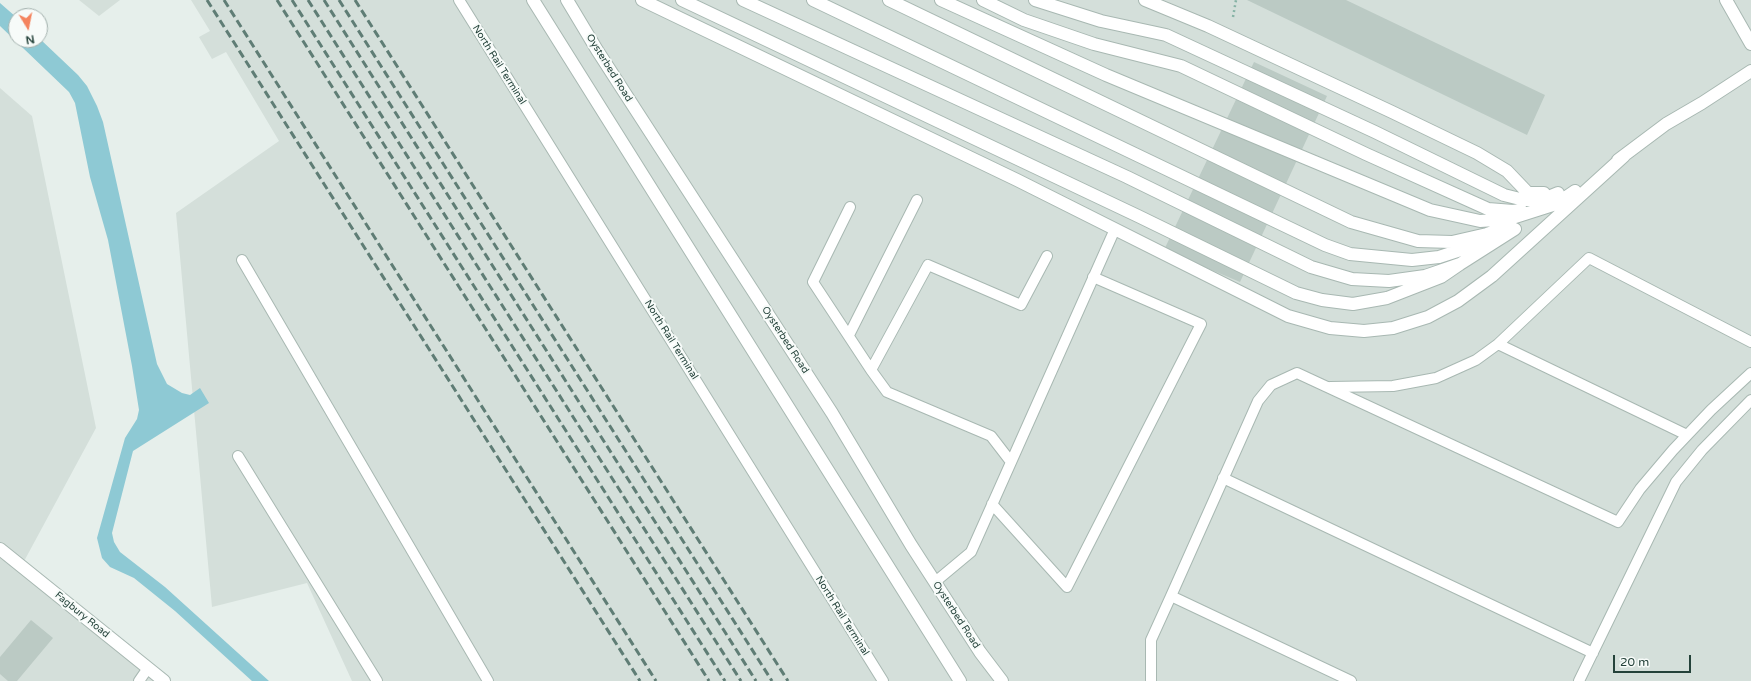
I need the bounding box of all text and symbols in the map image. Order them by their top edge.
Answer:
north arrow [8,8,48,48]
street label: North Rail Terminal [470,23,528,107]
text: N [25,32,35,46]
street label: Oysterbed Road [583,32,635,104]
street label: North Rail Terminal [642,298,700,382]
street label: Oysterbed Road [759,304,811,376]
street label: North Rail Terminal [813,574,871,658]
street label: Oysterbed Road [930,579,982,651]
street label: Fagbury Road [52,589,112,641]
scale bar [1615,647,1693,673]
text: 20 m [1620,655,1649,669]

